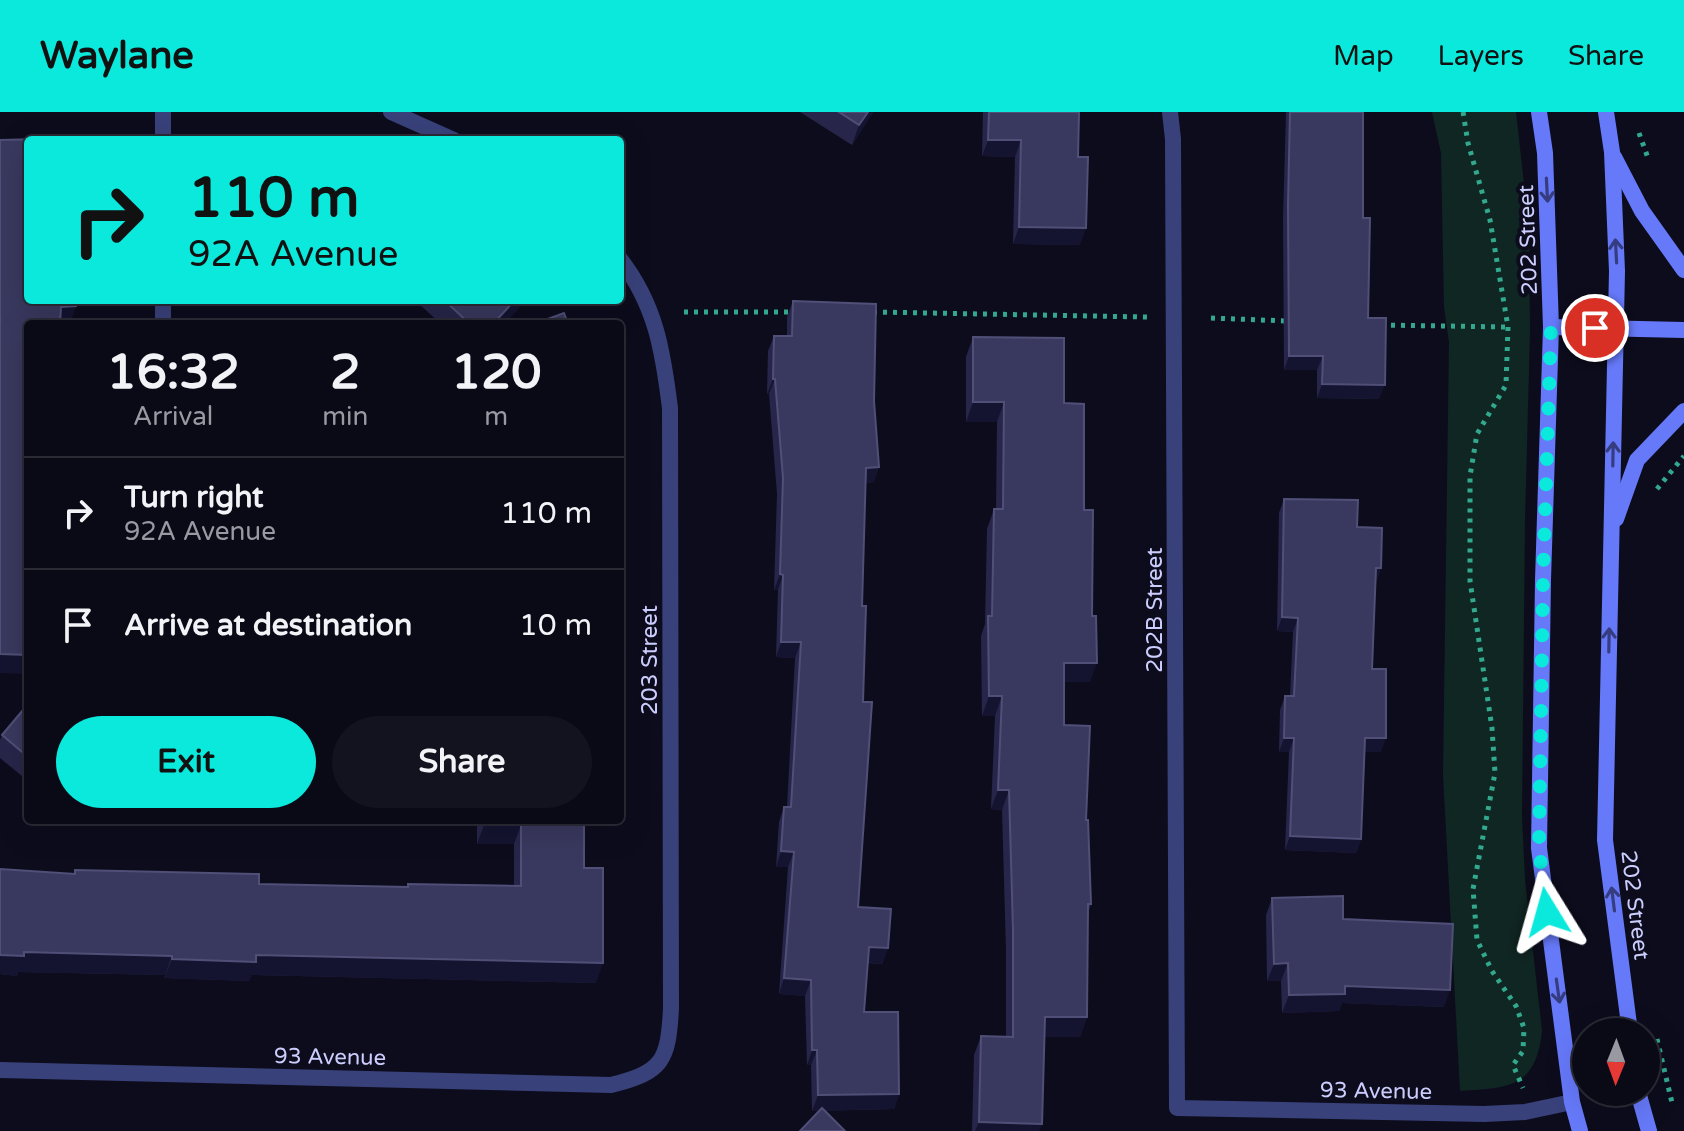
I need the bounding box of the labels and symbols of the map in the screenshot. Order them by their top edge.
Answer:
one-way arrow [1540,176,1555,203]
street label: 202 Street [1513,185,1543,295]
one-way arrow [1609,238,1624,265]
pin [1561,294,1629,362]
one-way arrow [1606,441,1621,468]
street label: 202B Street [1142,547,1168,673]
street label: 203 Street [637,605,663,715]
one-way arrow [1602,627,1617,654]
street label: 202 Street [1615,849,1655,961]
position arrow [1505,870,1589,954]
one-way arrow [1605,887,1620,912]
one-way arrow [1550,978,1565,1004]
north arrow [1572,1018,1660,1106]
street label: 93 Avenue [274,1043,386,1071]
street label: 93 Avenue [1320,1077,1432,1105]

